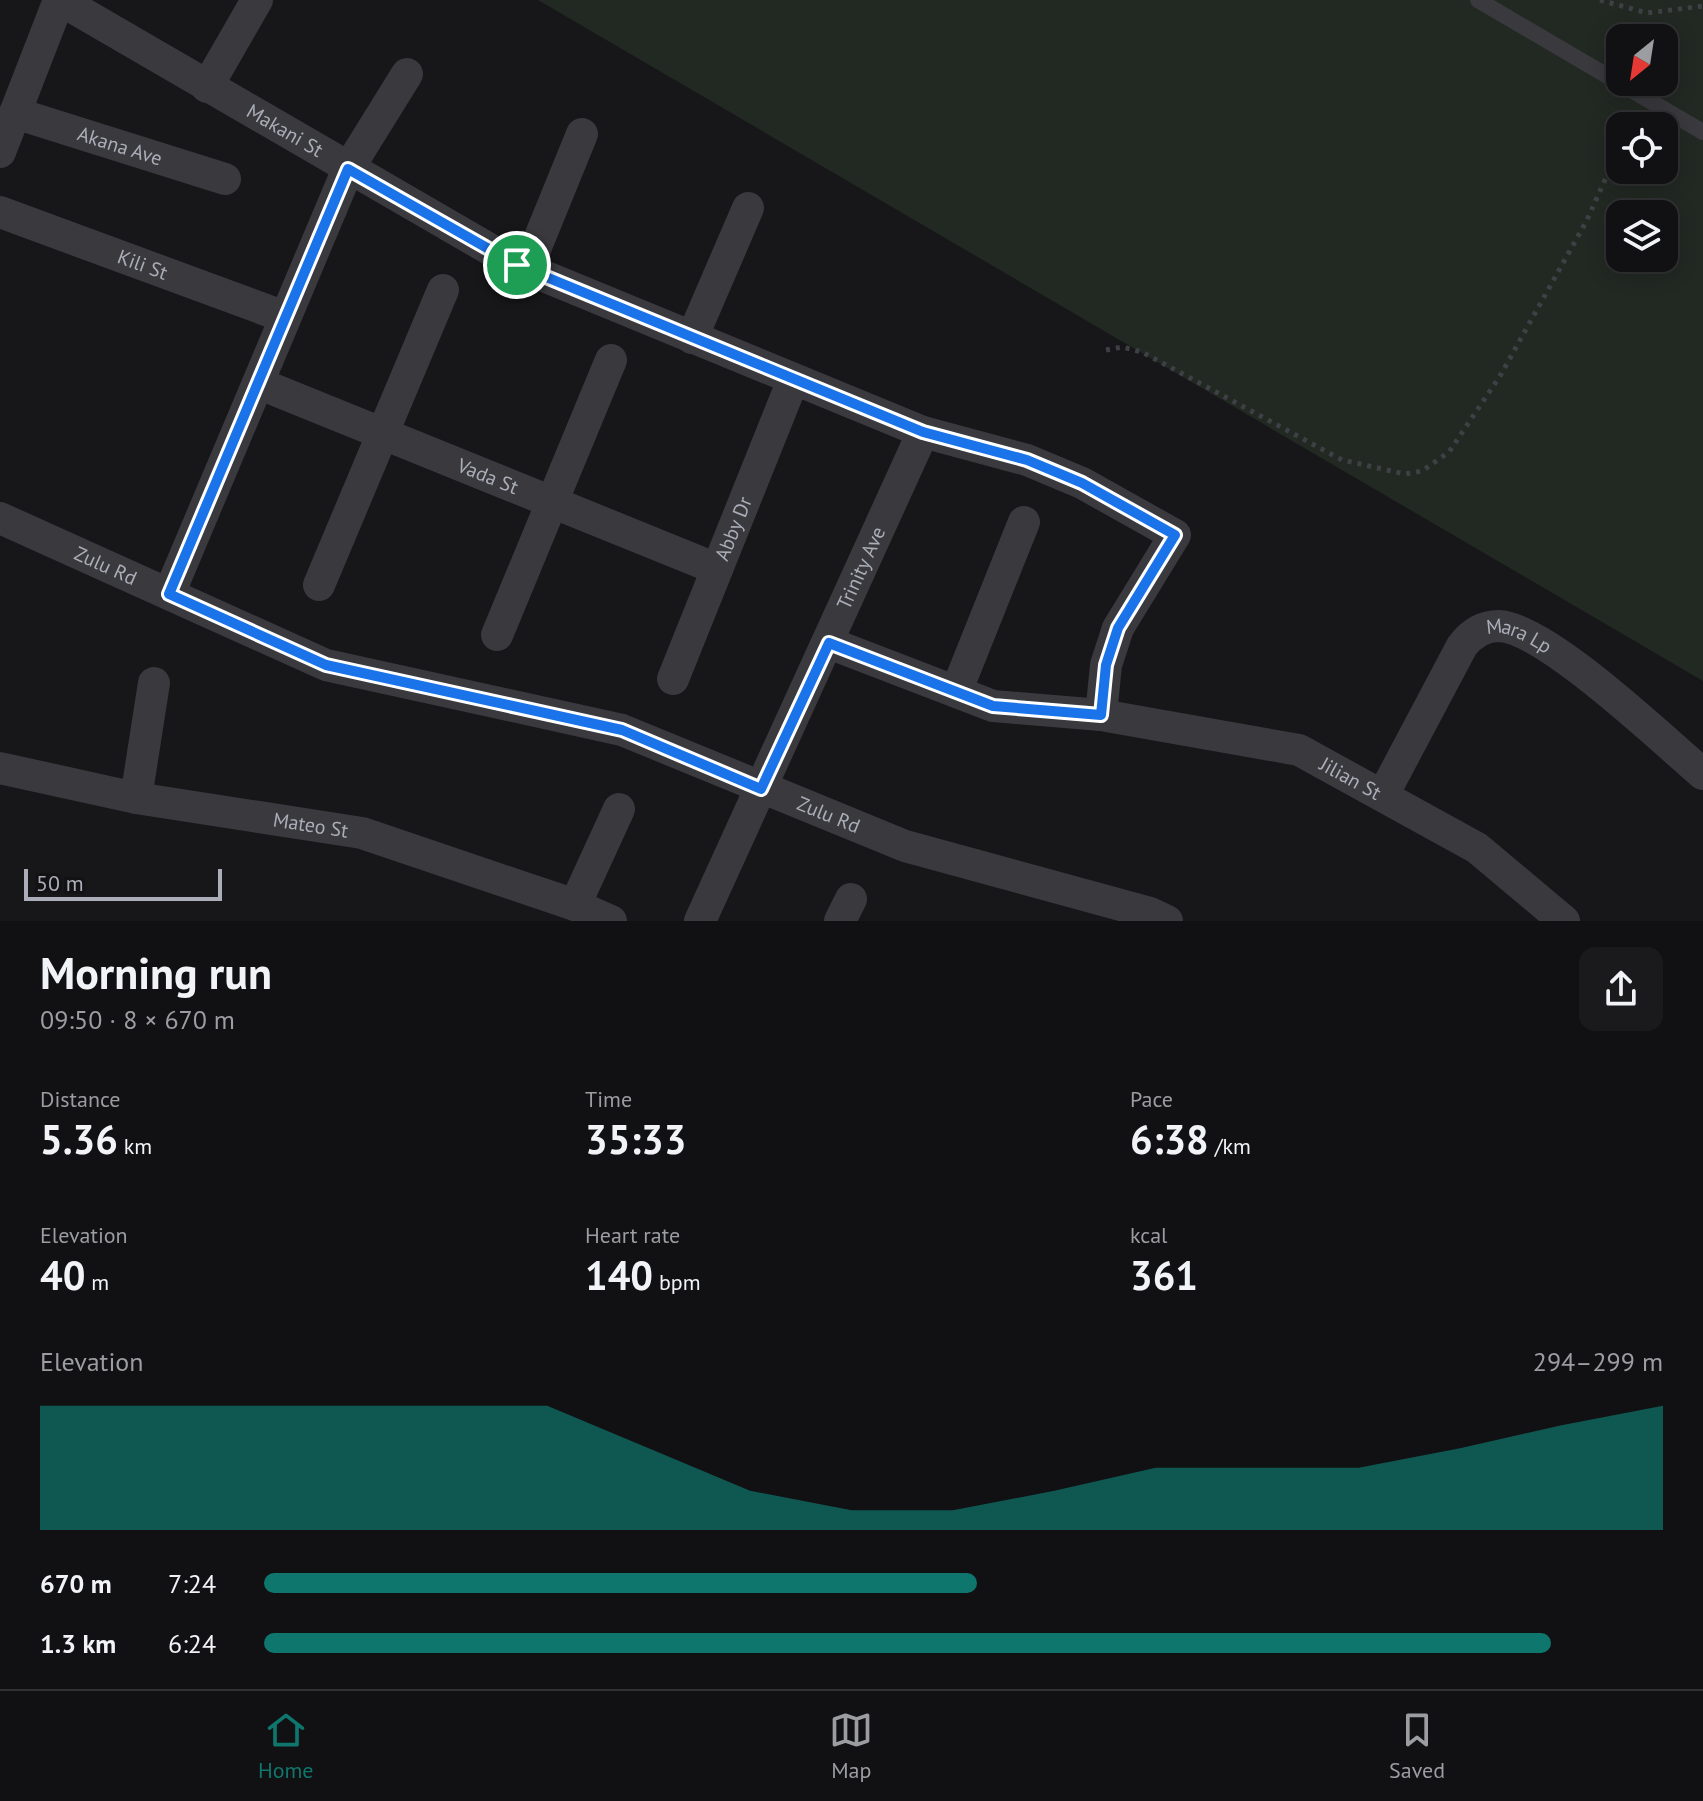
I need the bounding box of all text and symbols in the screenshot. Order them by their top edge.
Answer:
north arrow [1606,24,1678,96]
map controls [1606,24,1678,272]
street label: Makani St [242,98,328,163]
button: locate [1606,112,1678,184]
street label: Akana Ave [74,120,166,171]
button: layers [1606,200,1678,272]
pin [483,231,551,299]
street label: Kili St [114,243,172,286]
icon: arrive [495,243,539,287]
street label: Vada St [453,452,522,500]
street label: Abby Dr [709,493,758,565]
street label: Trinity Ave [831,522,891,613]
street label: Zulu Rd [70,540,141,591]
street label: Mara Lp [1485,612,1557,659]
street label: Jilian St [1314,751,1386,806]
street label: Zulu Rd [793,790,864,839]
street label: Mateo St [271,806,350,844]
scale bar [24,865,222,901]
text: 50 m [36,869,84,897]
text: Morning run [40,944,272,1001]
button: share [1579,947,1663,1031]
text: 09:50 · 8 × 670 m [40,1003,235,1036]
text: Distance [40,1085,121,1113]
text: Time [585,1085,632,1113]
text: Pace [1130,1085,1173,1113]
text: 5.36 [40,1113,118,1165]
text: 35:33 [585,1113,686,1165]
text: 6:38 [1130,1113,1209,1165]
text: km [118,1132,152,1160]
text: /km [1209,1132,1251,1160]
text: Elevation [40,1221,128,1249]
text: Heart rate [585,1221,680,1249]
text: kcal [1130,1221,1168,1249]
text: 40 [40,1249,85,1301]
text: 140 [585,1249,653,1301]
text: 361 [1130,1249,1198,1301]
text: m [85,1268,109,1296]
text: bpm [653,1268,701,1296]
text: Elevation [40,1345,144,1378]
text: 294–299 m [1533,1345,1663,1378]
text: 670 m [40,1567,112,1600]
text: 7:24 [168,1567,216,1600]
text: 1.3 km [40,1627,116,1660]
text: 6:24 [168,1627,216,1660]
tab: Home [258,1708,314,1784]
tab: Map [829,1708,873,1784]
tab: Saved [1389,1708,1445,1784]

